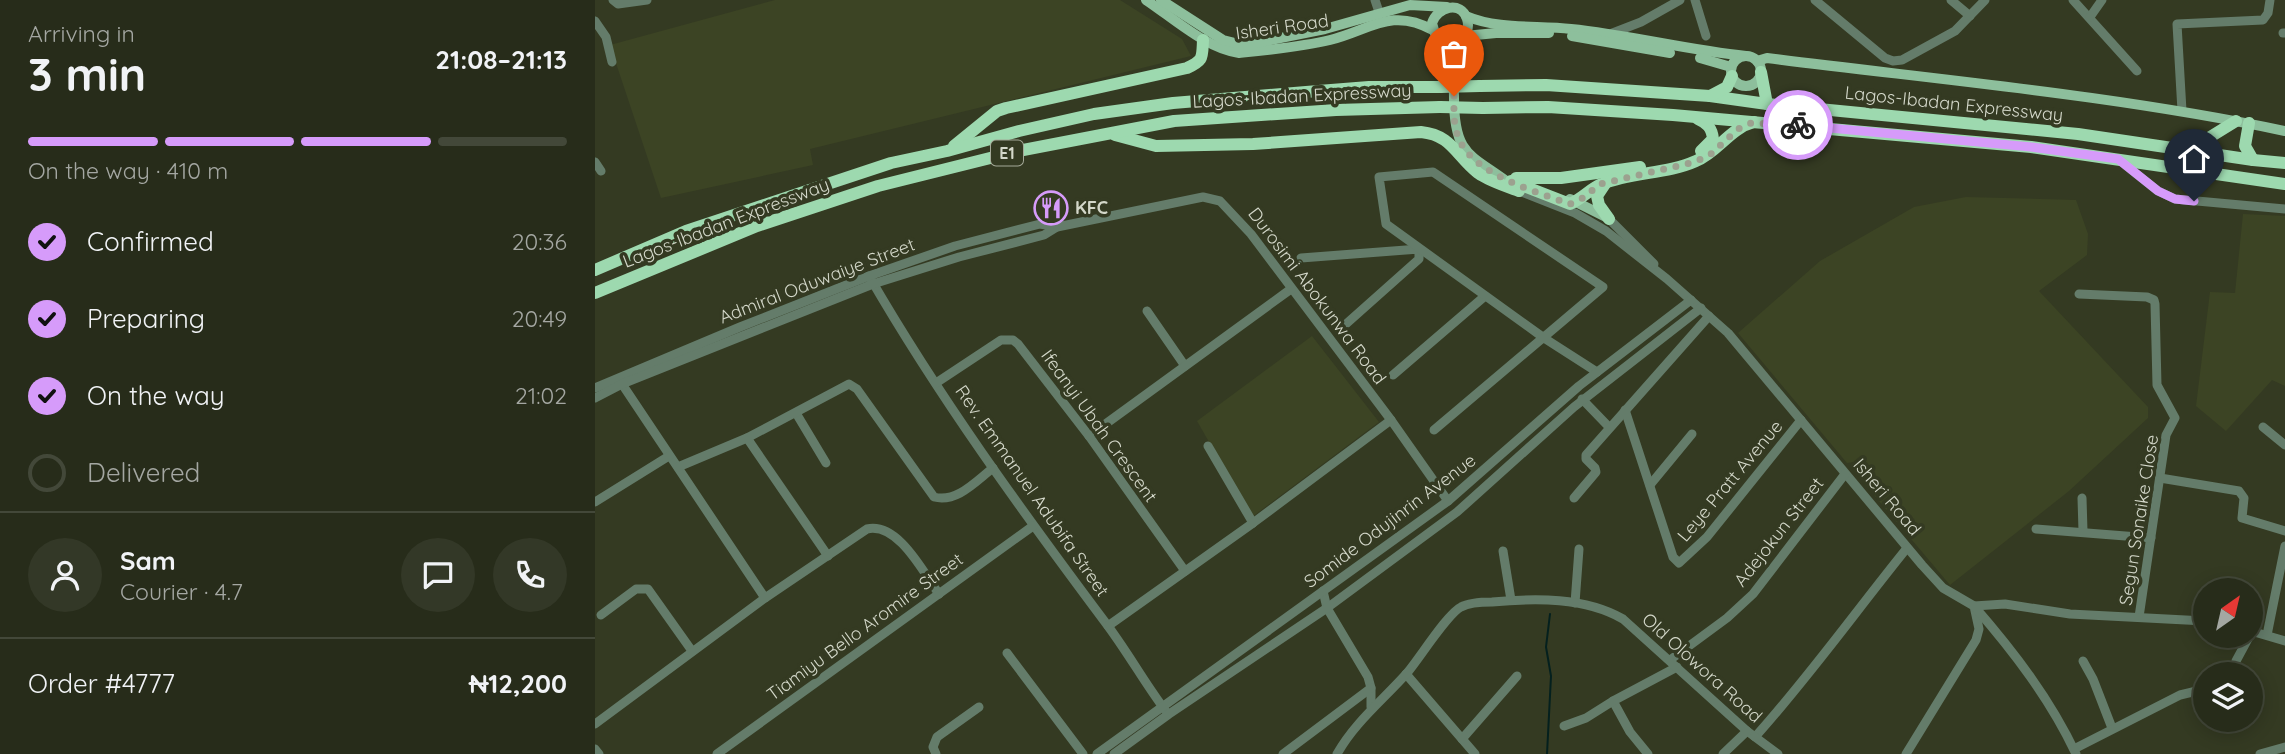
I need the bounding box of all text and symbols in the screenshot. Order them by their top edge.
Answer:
street label: Isheri Road [1234,9,1330,44]
text: Arriving in [28,19,135,48]
pin [1424,24,1484,96]
icon: bag [1435,35,1473,73]
text: 21:08–21:13 [435,43,567,76]
text: 3 min [28,45,146,103]
street label: Lagos-Ibadan Expressway [1192,78,1412,113]
street label: Lagos-Ibadan Expressway [1844,81,2064,126]
courier [1763,90,1833,160]
icon: bike [1779,106,1817,144]
pin [2164,129,2224,201]
road number: E1 [991,140,1023,166]
icon: home [2175,140,2213,178]
text: On the way · 410 m [28,156,228,185]
street label: Lagos-Ibadan Expressway [619,172,832,273]
restaurant icon: KFC [1032,189,1070,227]
place label: KFC [1075,196,1108,219]
street label: Durosimi Abokunwa Road [1243,203,1392,389]
icon: check [28,223,66,261]
text: Confirmed [87,225,214,258]
text: 20:36 [512,227,567,256]
street label: Admiral Oduwaiye Street [716,233,918,328]
icon: check [28,300,66,338]
text: Preparing [87,302,205,335]
text: 20:49 [512,304,567,333]
street label: Ifeanyi Ubah Crescent [1036,345,1163,507]
icon: check [28,377,66,415]
text: On the way [87,379,225,412]
text: 21:02 [515,381,567,410]
street label: Rev. Emmanuel Adubifa Street [950,381,1114,601]
street label: Leye Pratt Avenue [1672,415,1787,546]
street label: Segun Sonaike Close [2114,433,2163,607]
street label: Somide Odujinrin Avenue [1299,448,1480,593]
street label: Isheri Road [1848,453,1926,540]
text: Delivered [87,456,200,489]
street label: Adejokun Street [1729,472,1829,591]
button: person [28,538,102,612]
button: chat [401,538,475,612]
button: phone [493,538,567,612]
text: Sam [120,544,176,577]
street label: Tiamiyu Bello Aromire Street [762,548,967,706]
text: Courier · 4.7 [120,577,243,606]
north arrow [2193,578,2263,648]
map controls [2193,578,2263,732]
street label: Old Olowora Road [1637,608,1767,728]
button: layers [2193,662,2263,732]
text: Order #4777 [28,667,175,700]
text: ₦12,200 [469,667,567,700]

